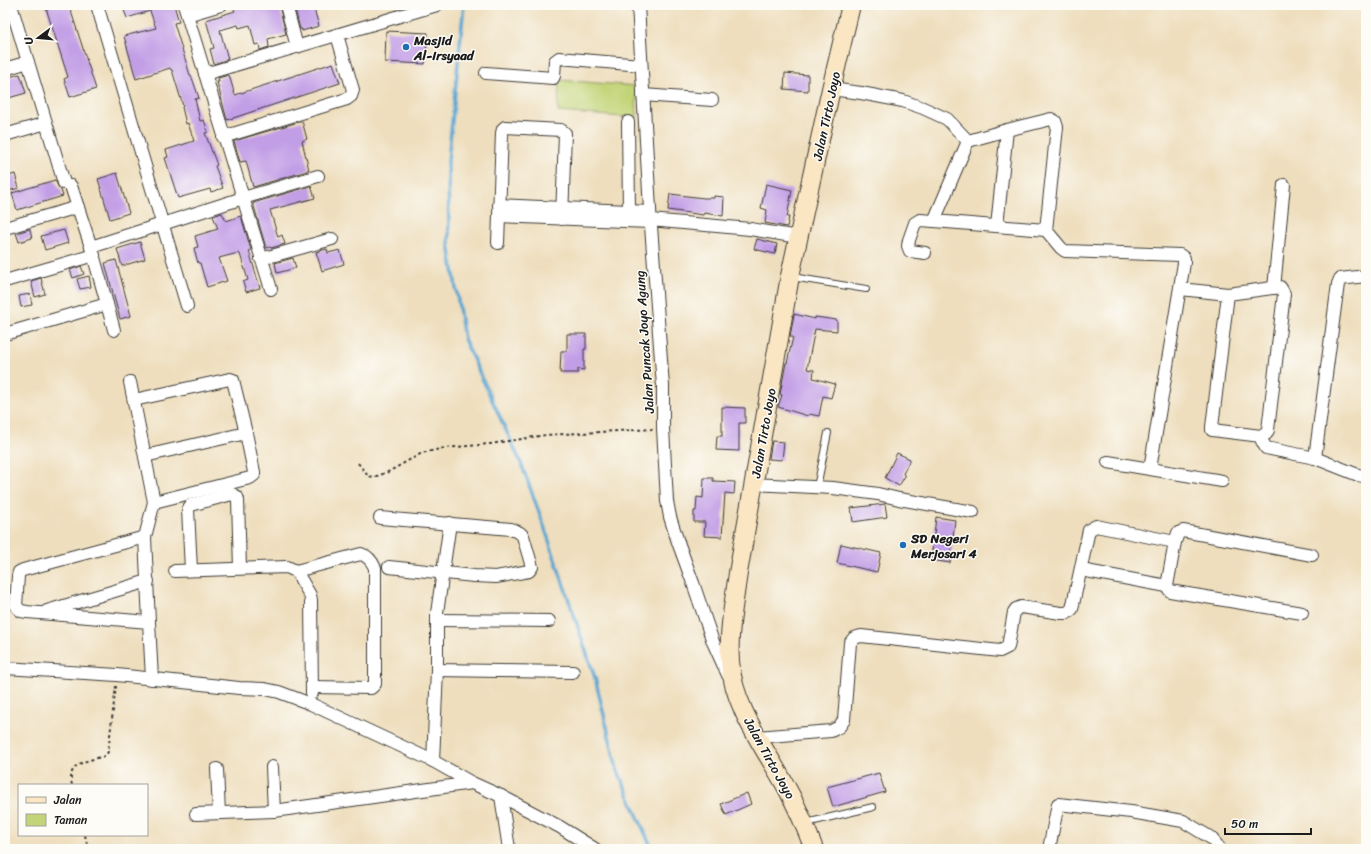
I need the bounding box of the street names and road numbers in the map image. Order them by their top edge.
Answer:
street label: Jalan Tirto Joyo [806,69,847,164]
street label: Jalan Puncak Joyo Agung [628,269,661,415]
street label: Jalan Tirto Joyo [744,386,783,481]
street label: Jalan Tirto Joyo [737,712,802,804]

